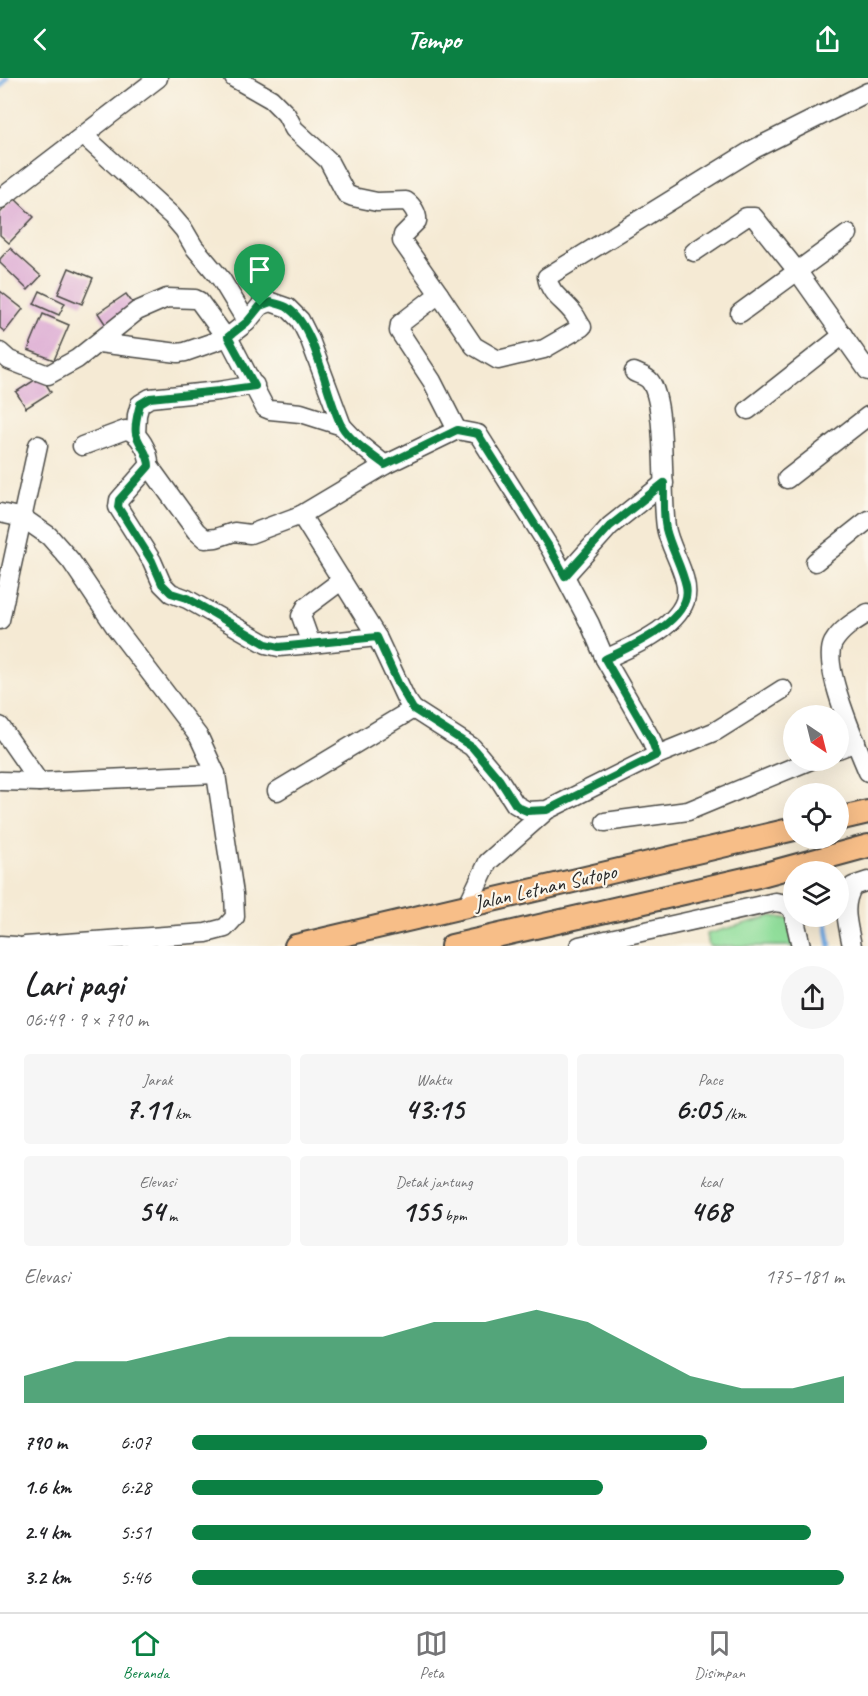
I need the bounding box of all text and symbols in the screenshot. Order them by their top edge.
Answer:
text: Tempo [407,22,461,56]
icon: back [24,23,57,56]
icon: share [811,23,844,56]
pin [234,244,285,306]
icon: arrive [243,253,276,286]
north arrow [783,705,849,771]
map controls [783,705,849,927]
button: locate [783,783,849,849]
street label: Jalan Letnan Sutopo [470,858,620,916]
button: layers [783,861,849,927]
text: Lari pagi [24,963,124,1005]
button: share [781,966,844,1029]
text: 06:49 · 9 × 790 m [24,1007,148,1032]
text: Jarak [143,1070,173,1090]
text: Waktu [416,1070,452,1090]
text: Pace [698,1070,723,1090]
text: 7.11 [125,1090,171,1128]
text: 43:15 [404,1090,464,1128]
text: 6:05 [675,1090,721,1128]
text: km [171,1104,191,1124]
text: /km [721,1104,746,1124]
text: Elevasi [139,1172,176,1192]
text: Detak jantung [395,1172,473,1192]
text: kcal [700,1172,721,1192]
text: 54 [138,1192,165,1230]
text: 155 [401,1192,441,1230]
text: 468 [690,1192,731,1230]
text: m [165,1206,177,1226]
text: bpm [441,1206,467,1226]
text: Elevasi [24,1264,70,1289]
text: 175–181 m [765,1264,844,1289]
text: 790 m [24,1430,67,1455]
text: 6:07 [120,1430,151,1455]
text: 1.6 km [24,1475,71,1500]
text: 6:28 [120,1475,151,1500]
text: 2.4 km [24,1520,71,1545]
text: 5:51 [120,1520,151,1545]
text: 3.2 km [24,1565,71,1590]
text: 5:46 [120,1565,151,1590]
tab: Beranda [123,1627,169,1683]
tab: Peta [415,1627,448,1683]
tab: Disimpan [694,1627,745,1683]

